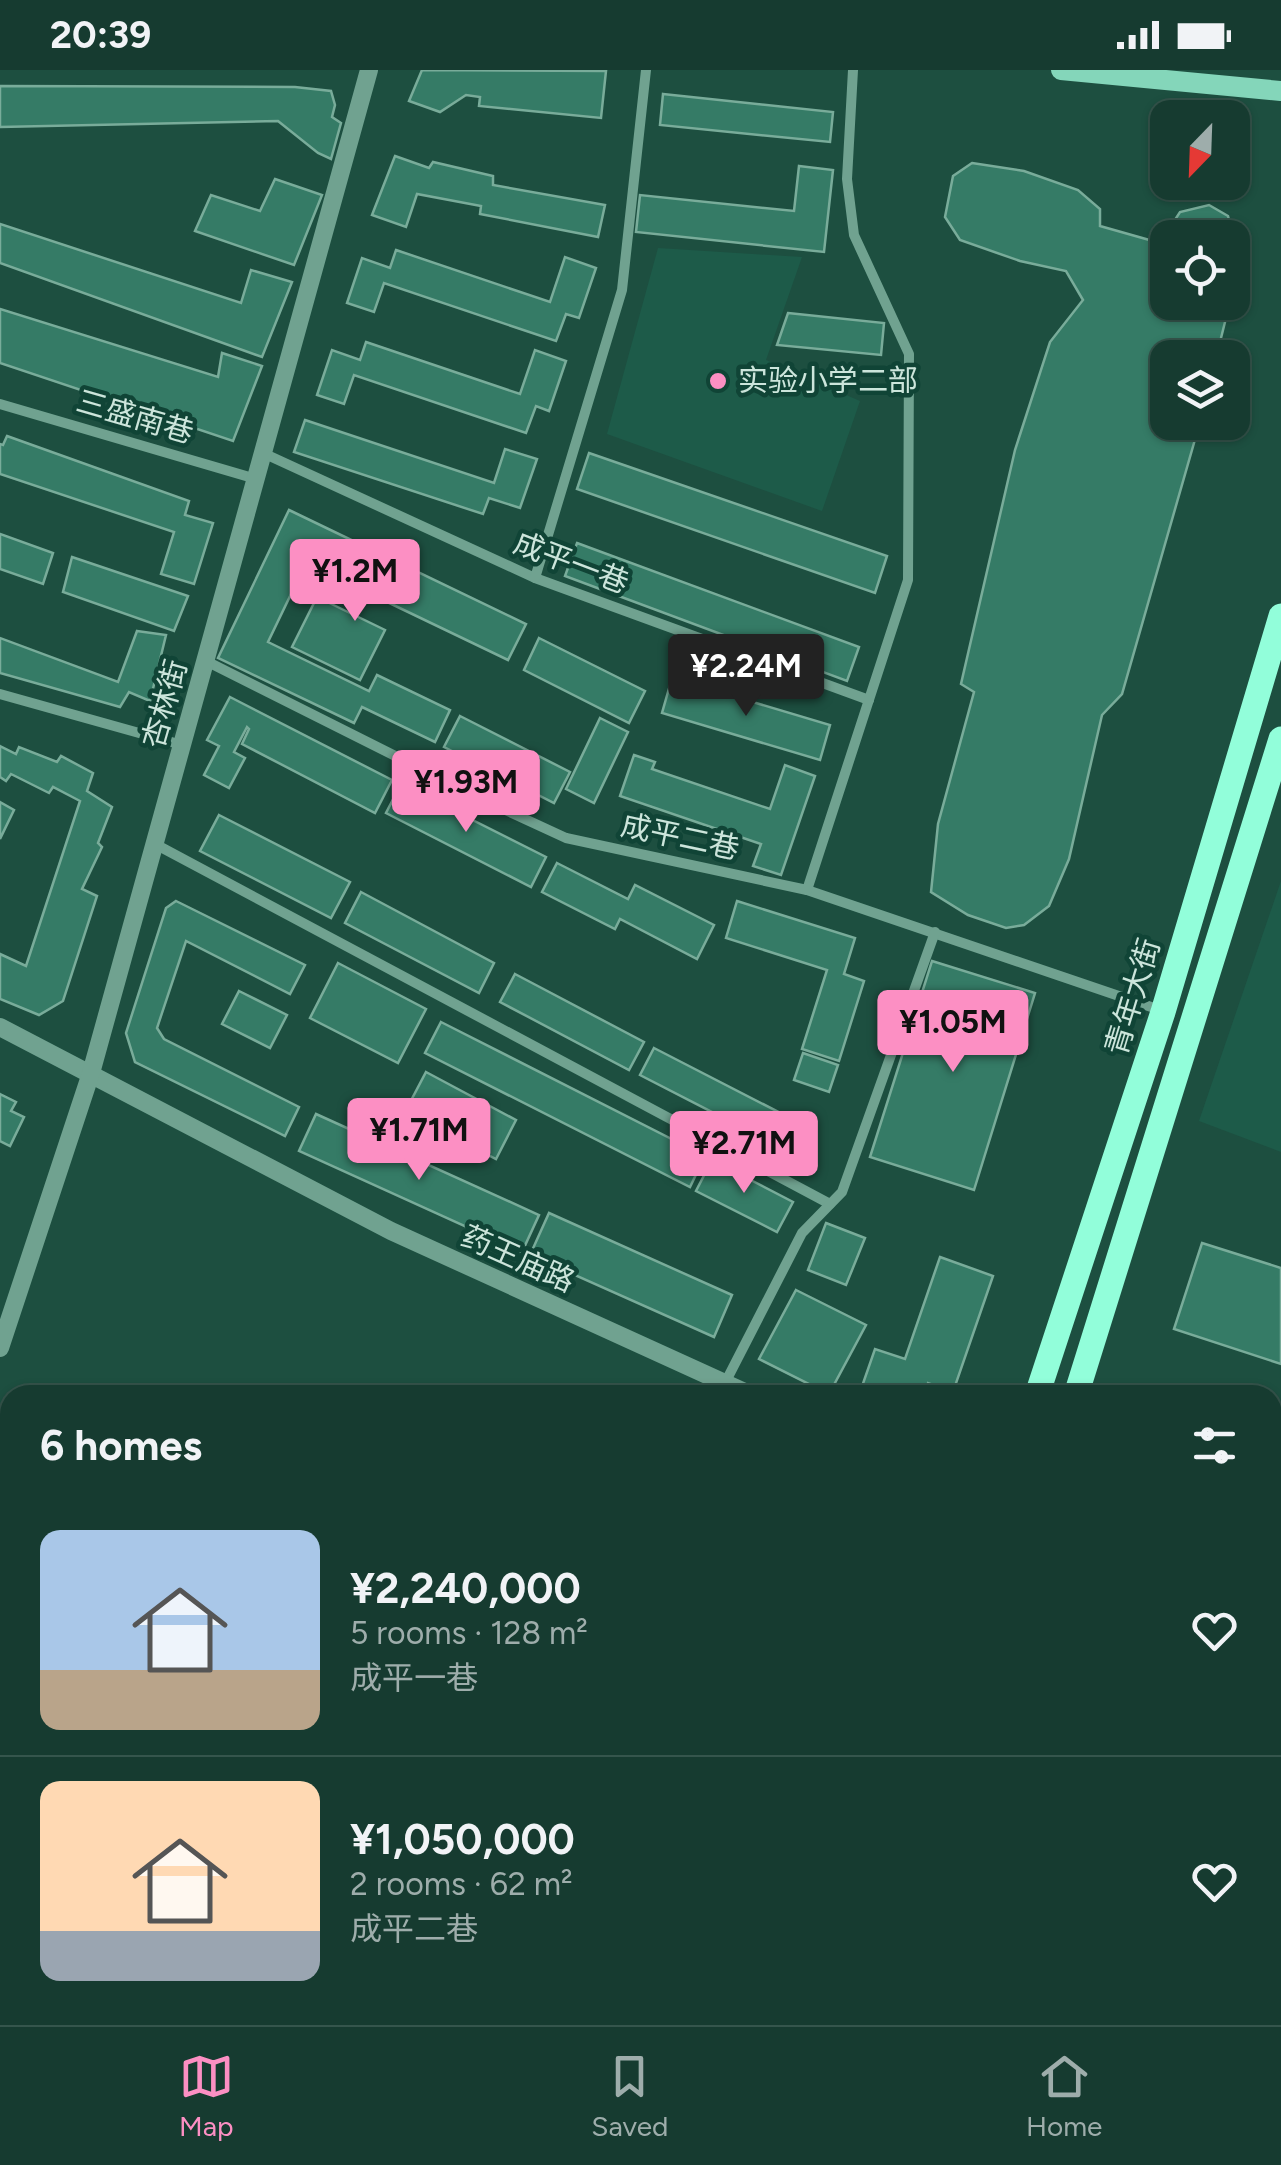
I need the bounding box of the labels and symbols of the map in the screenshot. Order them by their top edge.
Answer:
north arrow [1150,100,1250,200]
place label: 实验小学二部 [738,362,918,399]
marker: 实验小学二部 [707,370,729,392]
street label: 三盛南巷 [72,382,198,451]
street label: 成平一巷 [509,524,634,601]
pin: ¥1.2M [285,539,425,624]
pin: ¥2.24M [665,634,827,719]
street label: 杏林街 [134,656,195,752]
pin: ¥1.93M [385,750,547,835]
street label: 成平二巷 [618,806,743,867]
street label: 青年大街 [1097,934,1168,1060]
pin: ¥1.05M [872,990,1034,1075]
pin: ¥1.71M [338,1098,500,1183]
pin: ¥2.71M [663,1111,825,1196]
street label: 药王庙路 [456,1217,581,1300]

